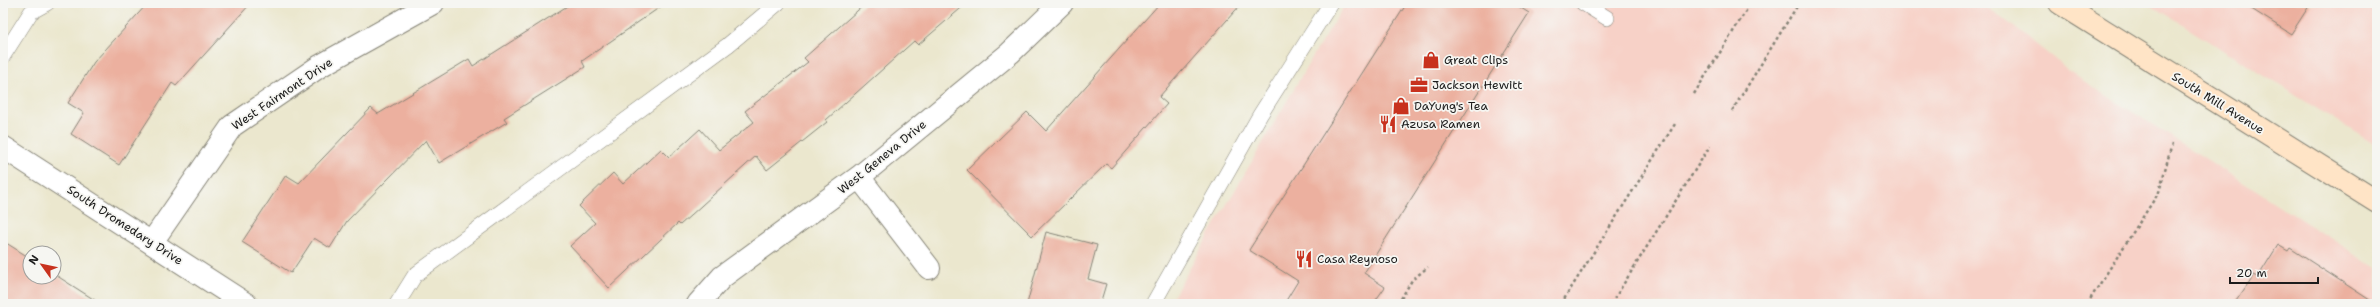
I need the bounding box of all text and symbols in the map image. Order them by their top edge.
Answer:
shop icon: Great Clips [1421,50,1441,70]
place label: Great Clips [1444,52,1508,68]
street label: West Fairmont Drive [228,54,336,134]
street label: South Mill Avenue [2169,68,2267,138]
office icon: Jackson Hewitt [1409,75,1429,95]
place label: Jackson Hewitt [1432,77,1523,93]
shop icon: DaYung's Tea [1391,96,1411,116]
place label: DaYung's Tea [1414,98,1488,114]
restaurant icon: Azusa Ramen [1378,114,1398,134]
street label: West Geneva Drive [834,116,930,198]
place label: Azusa Ramen [1401,116,1480,132]
street label: South Dromedary Drive [64,182,186,269]
north arrow [22,245,62,285]
restaurant icon: Casa Reynoso [1294,249,1314,269]
place label: Casa Reynoso [1317,251,1398,267]
text: N [25,252,43,268]
scale bar [2230,259,2318,285]
text: 20 m [2236,265,2267,281]

